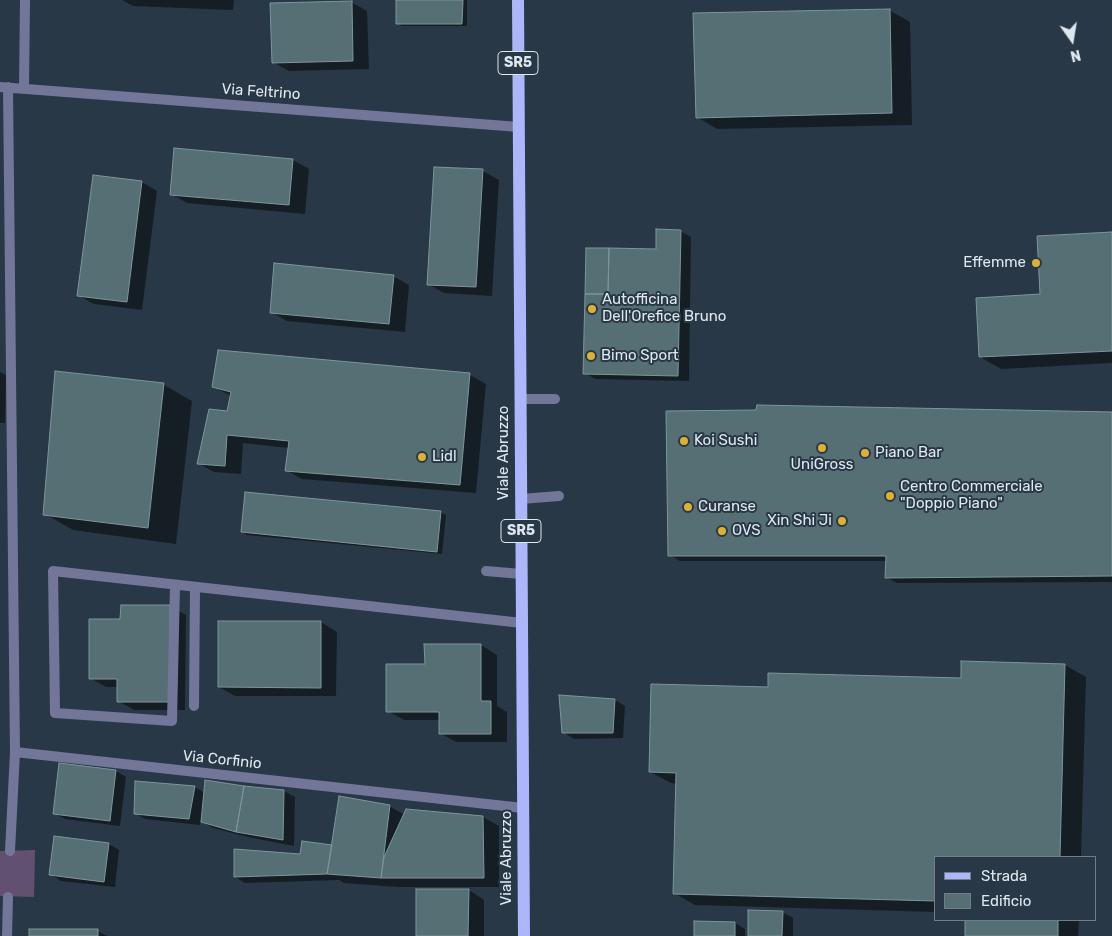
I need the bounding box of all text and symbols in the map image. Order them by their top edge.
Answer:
north arrow [1047,15,1097,65]
text: N [1069,46,1082,65]
road number: SR5 [498,52,538,74]
street label: Via Feltrino [221,80,301,104]
place label: Effemme [963,254,1026,272]
marker: Effemme [1030,257,1042,269]
place label: Autofficina Dell'Orefice Bruno [602,291,726,326]
marker: Autofficina Dell'Orefice Bruno [586,303,598,315]
place label: Bimo Sport [601,347,679,365]
marker: Bimo Sport [585,350,597,362]
street label: Viale Abruzzo [495,406,513,500]
place label: Koi Sushi [694,432,757,450]
marker: Koi Sushi [678,435,690,447]
marker: UniGross [816,442,828,454]
place label: Piano Bar [875,444,942,462]
marker: Piano Bar [859,447,871,459]
place label: Lidl [432,448,457,466]
marker: Lidl [416,451,428,463]
place label: UniGross [791,456,853,474]
place label: Centro Commerciale "Doppio Piano" [900,478,1043,513]
marker: Centro Commerciale "Doppio Piano" [884,490,896,502]
place label: Curanse [698,498,756,516]
marker: Curanse [682,501,694,513]
place label: Xin Shi Ji [767,512,832,530]
marker: Xin Shi Ji [836,515,848,527]
road number: SR5 [501,520,541,542]
place label: OVS [732,522,761,540]
marker: OVS [716,525,728,537]
street label: Via Corfinio [182,747,262,773]
street label: Viale Abruzzo [498,811,516,905]
legend [934,856,1097,921]
text: Strada [981,867,1027,885]
text: Edificio [981,892,1031,910]

